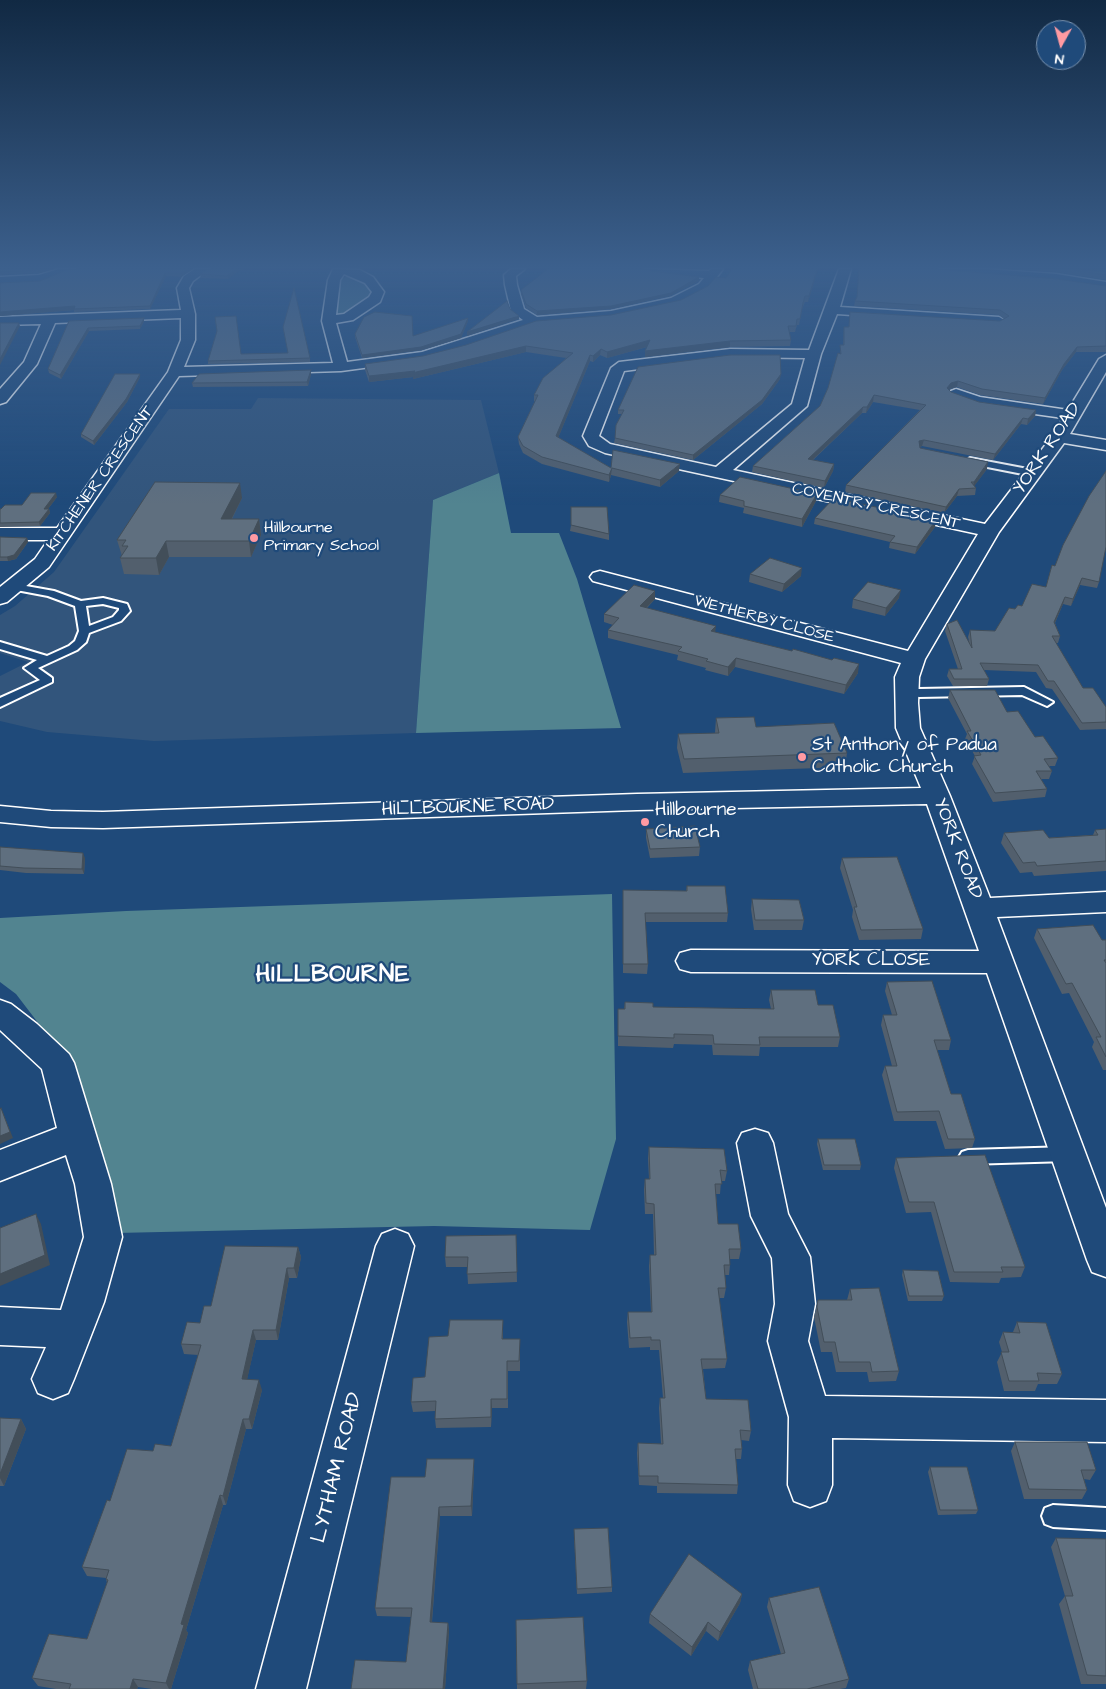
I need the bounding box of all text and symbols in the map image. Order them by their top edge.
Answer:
north arrow [1036,20,1086,70]
text: N [1054,48,1065,69]
street label: YORK ROAD [1009,399,1087,499]
street label: KITCHENER CRESCENT [43,403,159,555]
street label: COVENTRY CRESCENT [790,480,962,534]
place label: Hillbourne Primary School [264,519,379,557]
marker: Hillbourne Primary School [248,532,260,544]
street label: WETHERBY CLOSE [692,592,836,648]
place label: St Anthony of Padua Catholic Church [812,735,997,779]
marker: St Anthony of Padua Catholic Church [796,751,808,763]
street label: HILLBOURNE ROAD [381,794,555,822]
street label: YORK ROAD [927,795,987,903]
place label: Hillbourne Church [655,800,737,844]
marker: Hillbourne Church [639,816,651,828]
street label: YORK CLOSE [812,950,930,972]
district label: HILLBOURNE [255,962,411,990]
street label: LYTHAM ROAD [307,1390,369,1546]

